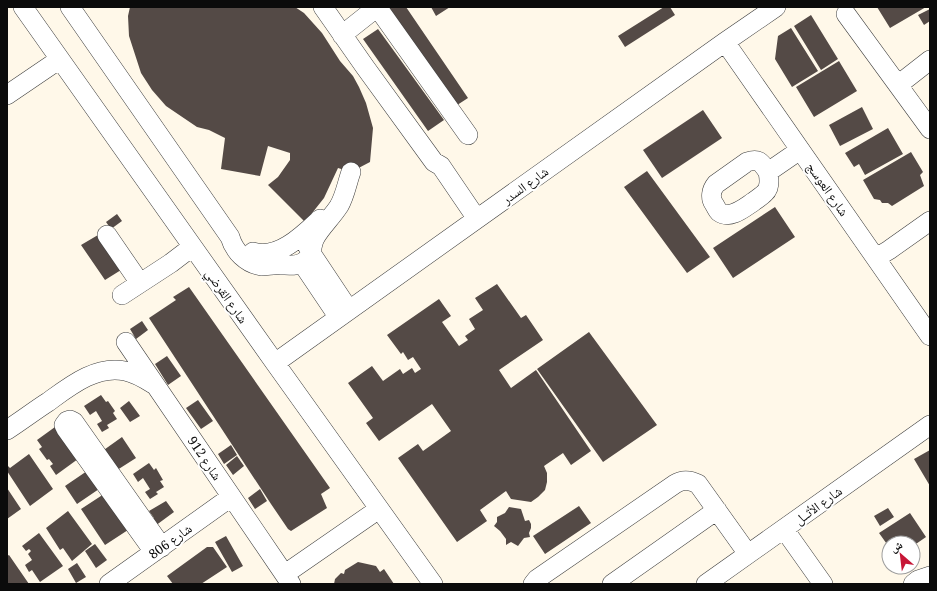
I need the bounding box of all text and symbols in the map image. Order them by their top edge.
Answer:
street label: شارع العوسج [800,158,853,222]
street label: شارع السدر [497,162,554,212]
street label: شارع القرضي [198,265,252,329]
street label: شارع 912 [180,432,226,486]
street label: شارع الأثــل [790,482,848,532]
street label: شارع 806 [145,519,198,566]
north arrow [881,535,921,575]
text: ش [887,536,907,559]

